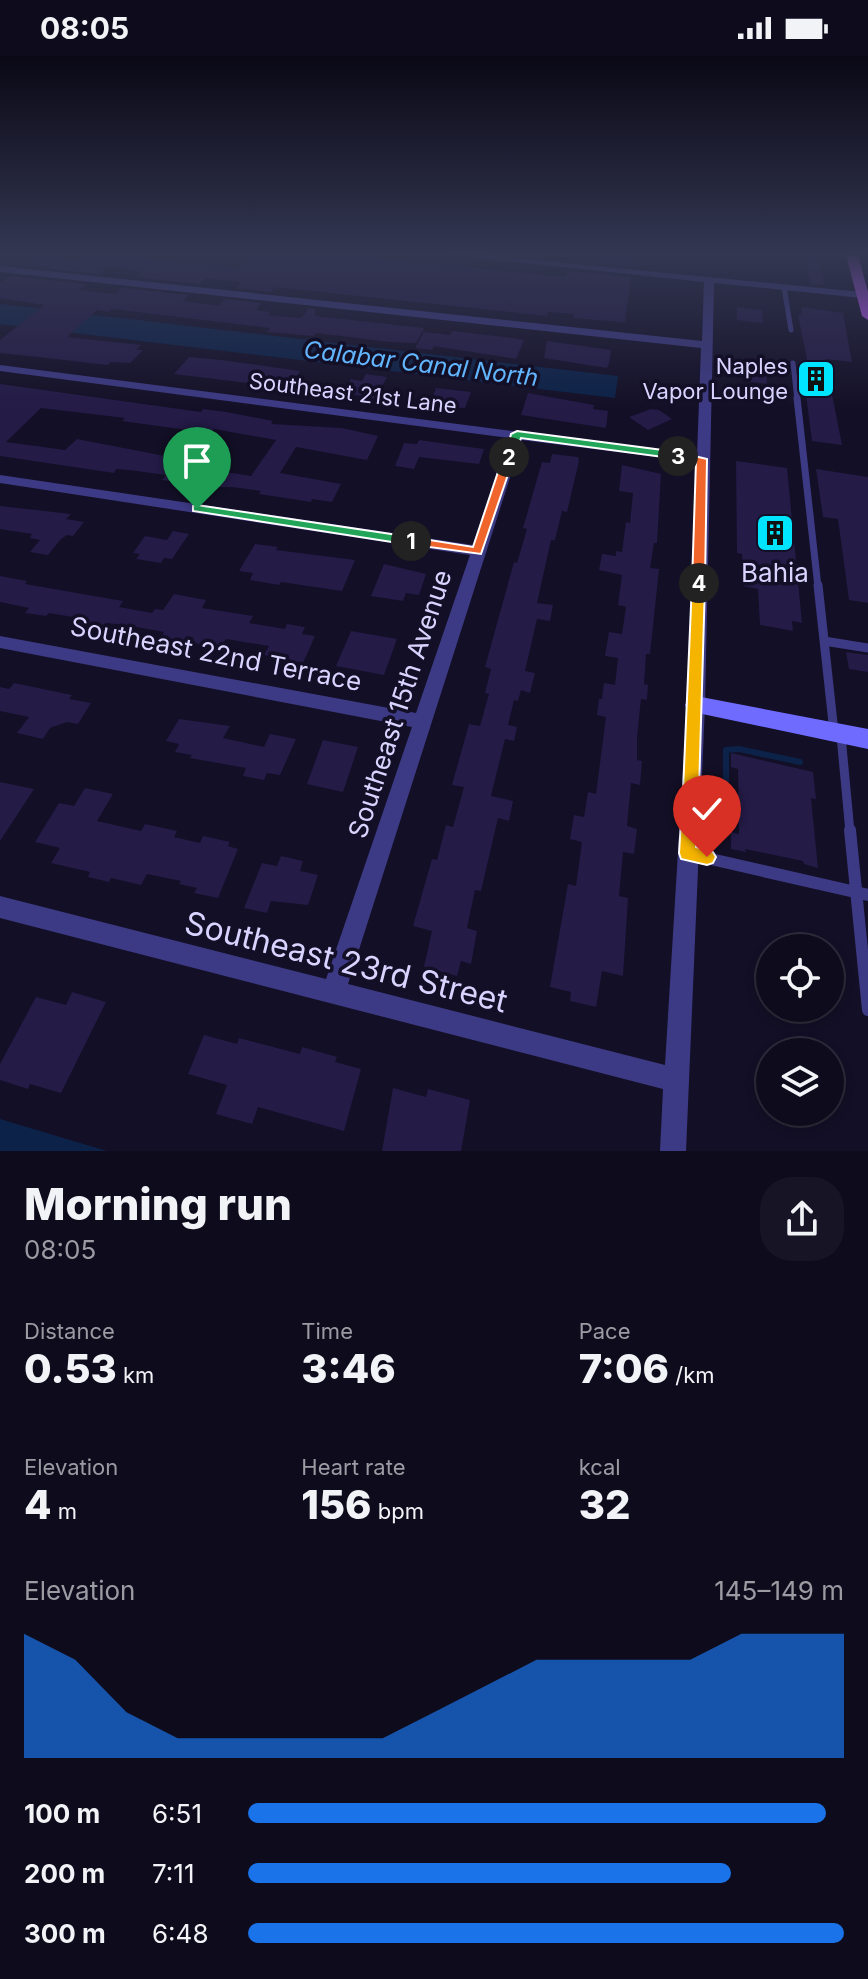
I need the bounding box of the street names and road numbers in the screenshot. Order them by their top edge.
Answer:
street label: Southeast 21st Lane [248,367,458,419]
street label: Southeast 15th Avenue [342,566,458,842]
street label: Southeast 22nd Terrace [68,610,364,697]
street label: Southeast 23rd Street [181,903,511,1020]

